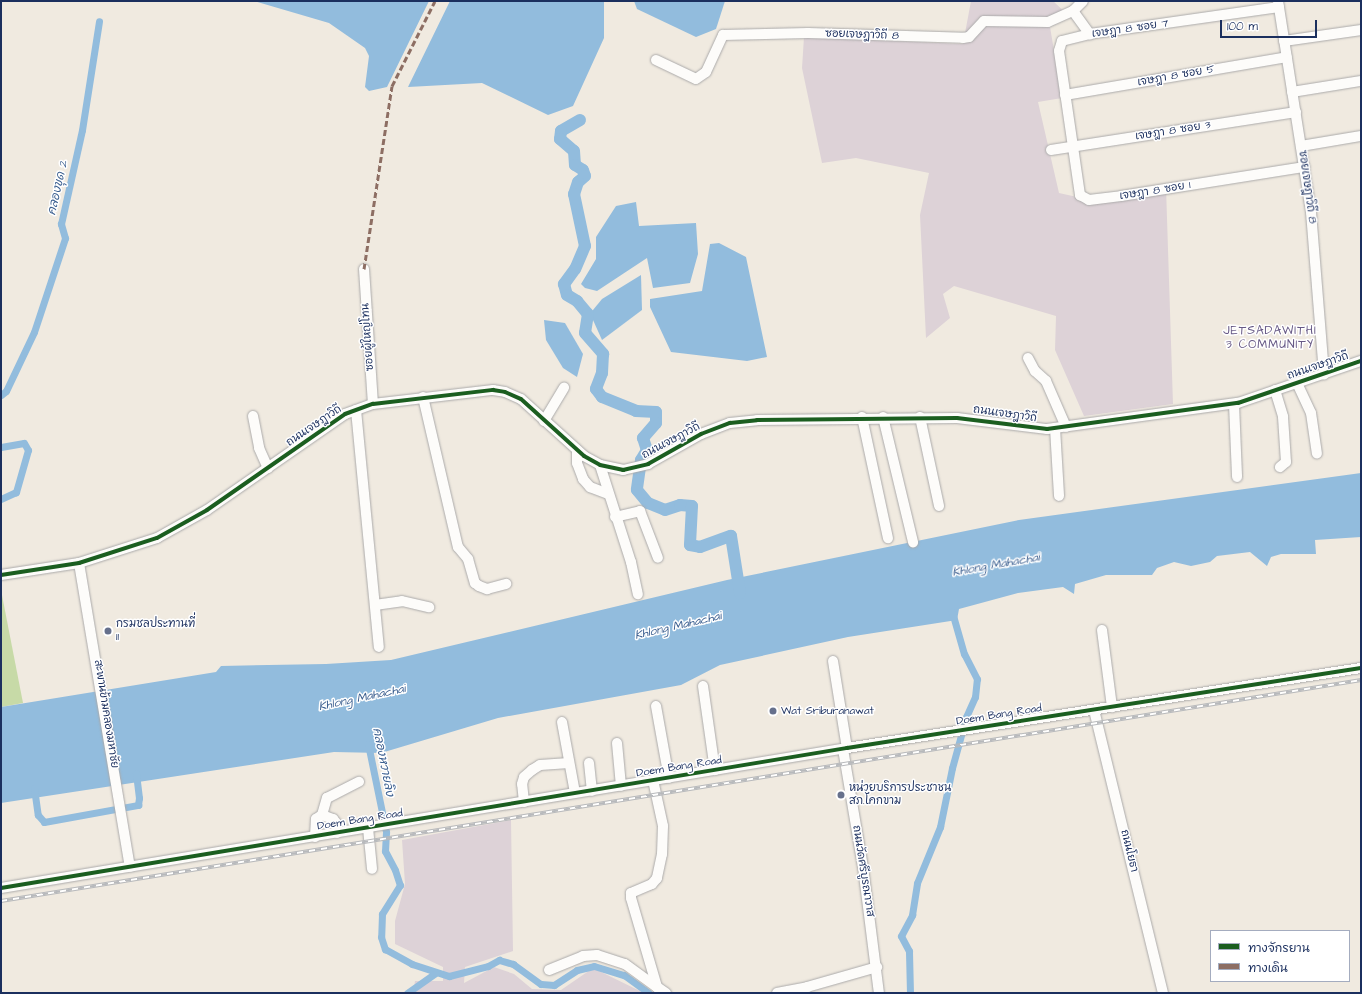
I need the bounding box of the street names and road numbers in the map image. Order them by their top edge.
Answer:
street label: เจษฎา 8 ซอย 7 [1091,17,1169,41]
street label: ซอยเจษฎาวิถี 8 [825,27,899,43]
street label: เจษฎา 8 ซอย 5 [1136,63,1216,89]
street label: เจษฎา 8 ซอย 3 [1134,119,1212,143]
street label: ซอยเจษฎาวิถี 8 [1295,150,1319,224]
street label: เจษฎา 8 ซอย 1 [1118,179,1192,203]
street label: ซอยผู้ใหญ่โทน [359,303,377,371]
street label: ถนนเจษฎาวิถี [1286,349,1350,383]
street label: ถนนเจษฎาวิถี [284,403,344,449]
street label: ถนนเจษฎาวิถี [972,403,1038,425]
street label: ถนนเจษฎาวิถี [640,420,702,462]
street label: สะพานข้ามคลองมหาชัย [91,659,121,769]
street label: Doem Bang Road [955,702,1043,728]
street label: Doem Bang Road [635,754,723,780]
street label: Doem Bang Road [316,807,404,833]
street label: ถนนวัดศรีบูรณาวาส [849,824,877,918]
street label: ถนนโยธา [1117,828,1141,874]

